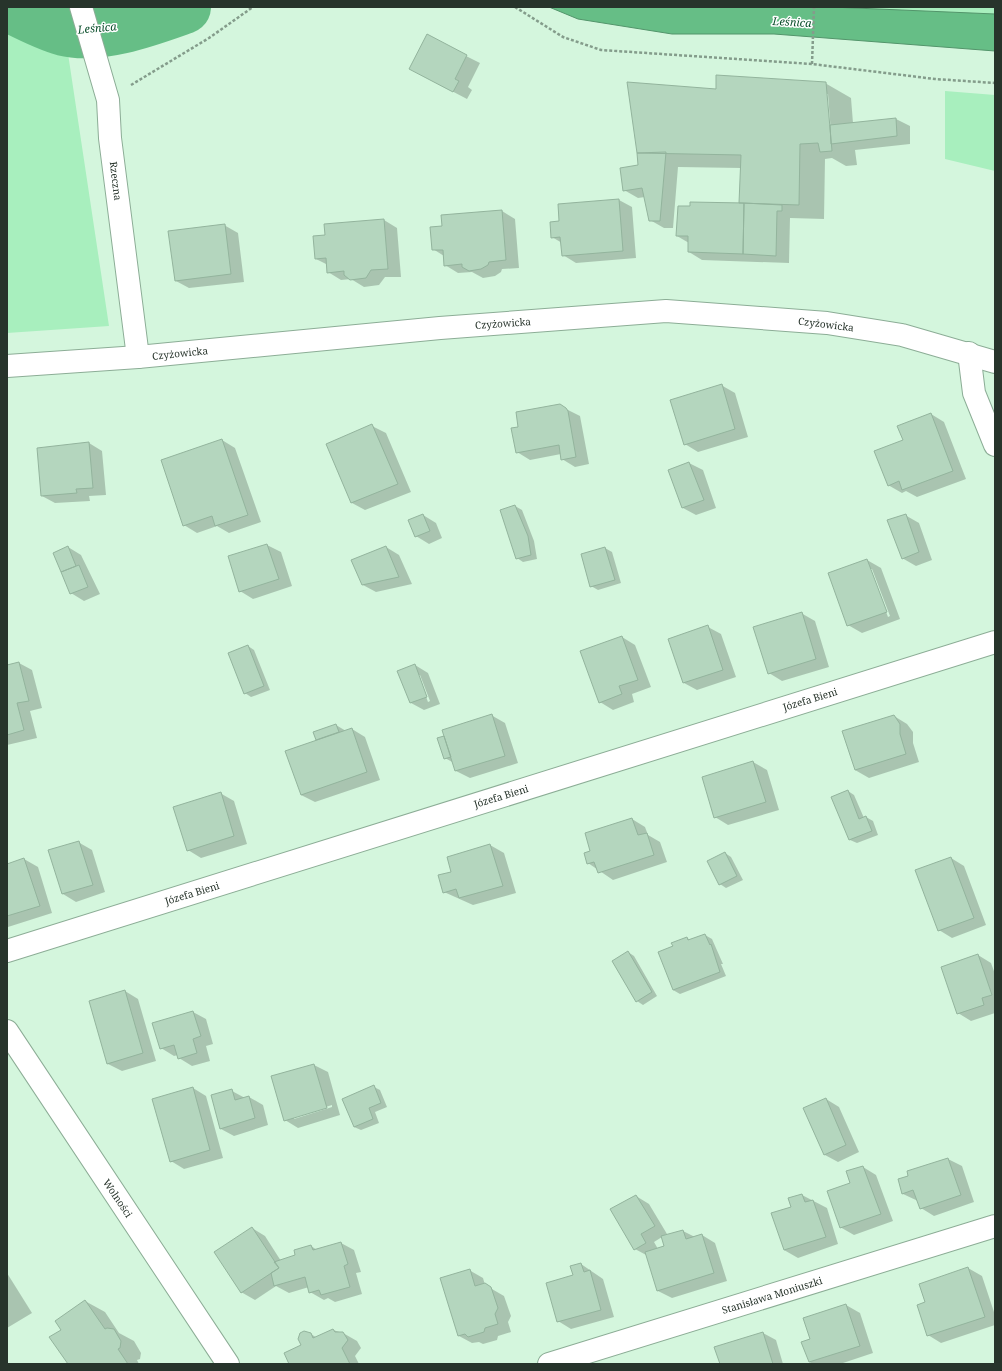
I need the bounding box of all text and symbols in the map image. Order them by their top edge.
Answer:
water label: Leśnica [771,13,813,30]
water label: Leśnica [76,18,118,37]
street label: Rzeczna [107,161,125,202]
street label: Czyżowicka [475,314,532,332]
street label: Czyżowicka [797,314,855,334]
street label: Czyżowicka [151,343,209,363]
street label: Józefa Bieni [780,684,840,714]
street label: Józefa Bieni [471,781,531,811]
street label: Józefa Bieni [162,878,222,908]
street label: Wolności [100,1176,136,1221]
street label: Stanisława Moniuszki [720,1273,825,1317]

